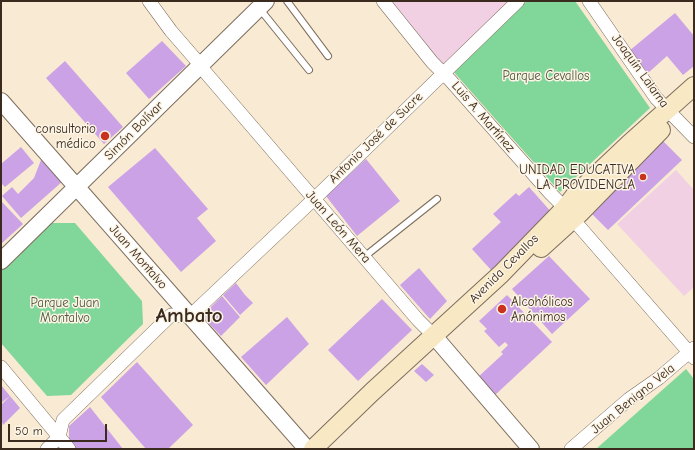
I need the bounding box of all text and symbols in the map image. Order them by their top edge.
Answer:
street label: Joaquín Lalama [608,31,672,111]
park label: Parque Cevallos [503,68,589,84]
street label: Luis A. Martínez [448,79,518,155]
street label: Antonio José de Sucre [326,89,426,187]
street label: Simón Bolívar [101,98,167,164]
place label: consultorio médico [36,121,96,152]
marker: consultorio médico [99,130,111,142]
place label: UNIDAD EDUCATIVA LA PROVIDENCIA [519,162,635,193]
marker: UNIDAD EDUCATIVA LA PROVIDENCIA [638,172,648,182]
street label: Juan León Mera [302,188,374,266]
street label: Juan Montalvo [106,221,170,293]
street label: Avenida Cevallos [466,231,542,307]
place label: Alcohólicos Anónimos [511,294,573,325]
park label: Parque Juan Montalvo [30,295,100,326]
district label: Ambato [155,303,223,329]
marker: Alcohólicos Anónimos [496,303,508,315]
street label: Juan Benigno Vela [588,360,678,438]
scale bar [10,416,109,442]
text: 50 m [15,424,43,438]

